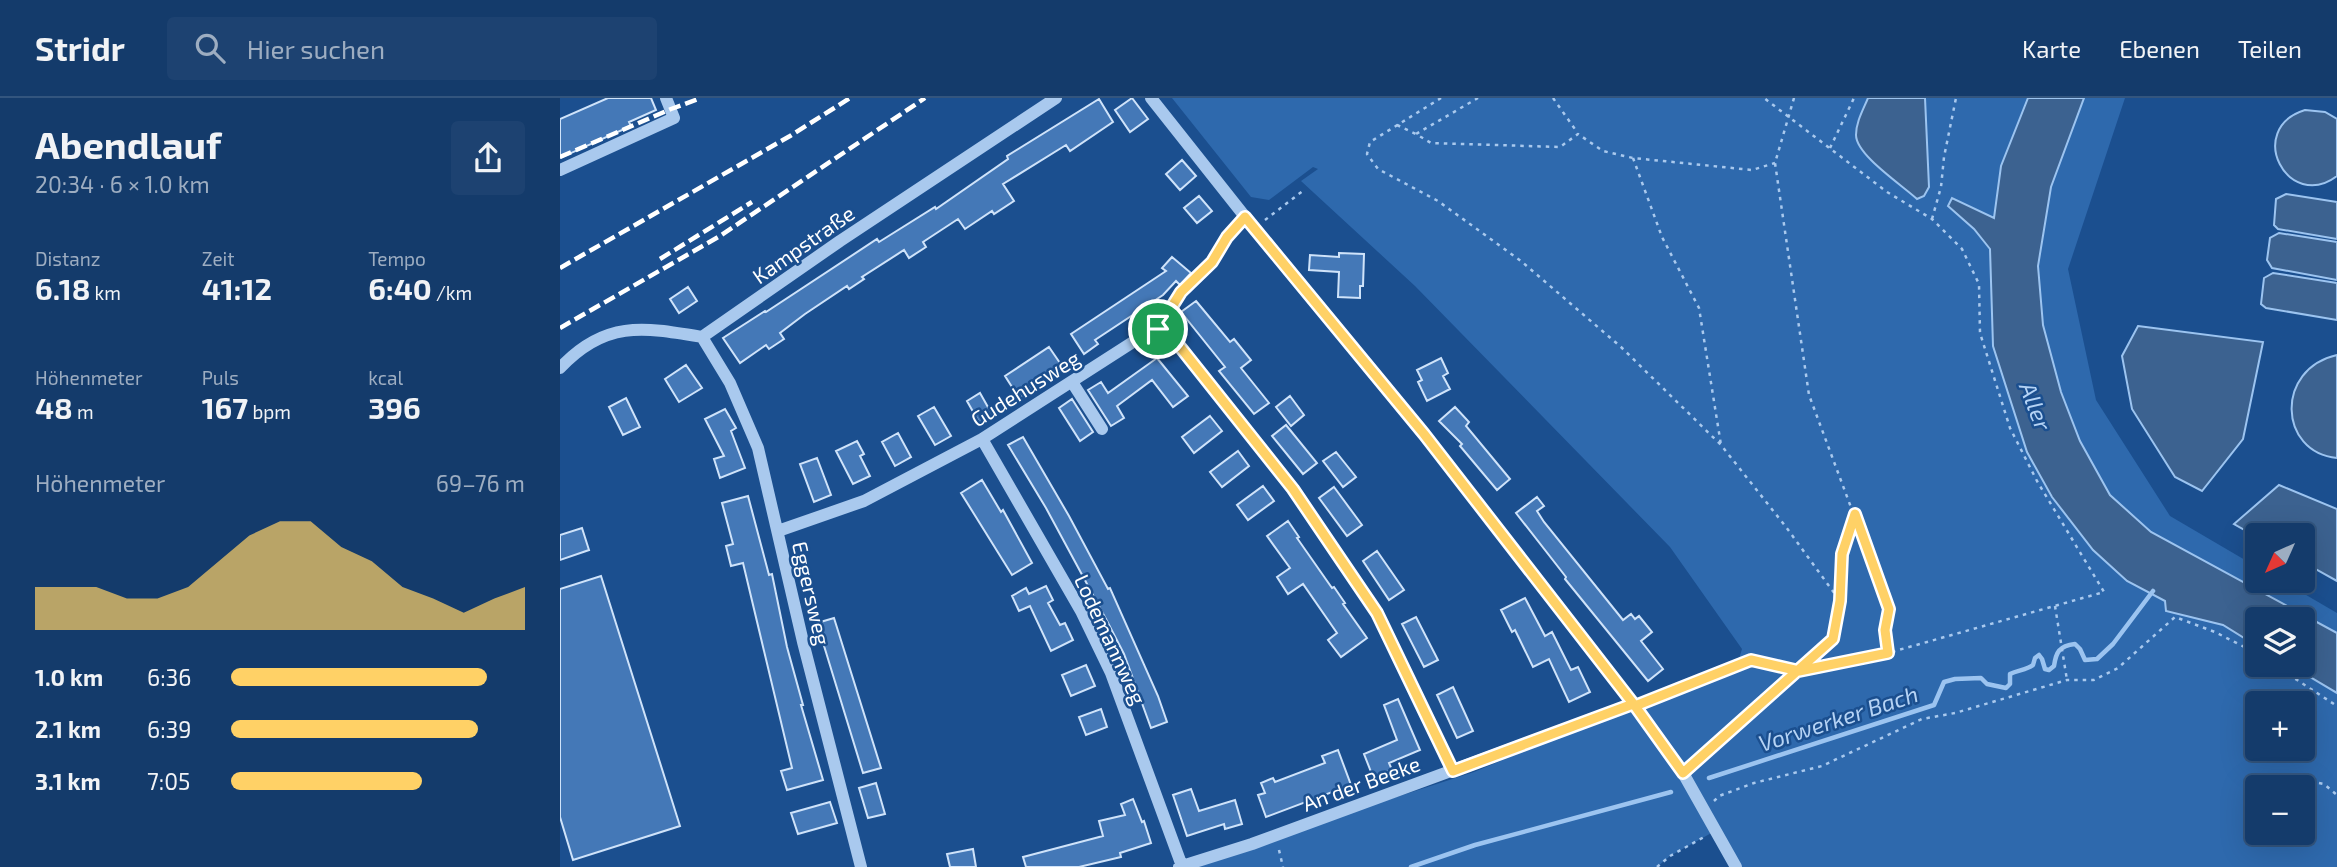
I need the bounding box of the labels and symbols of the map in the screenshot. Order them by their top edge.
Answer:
street label: Kampstraße [747,200,859,288]
pin [1128,299,1188,359]
street label: Gudehusweg [966,345,1084,431]
water label: Aller [2014,377,2058,435]
north arrow [2245,523,2315,593]
street label: Eggersweg [788,539,836,648]
street label: Lodemannweg [1070,570,1152,708]
water label: Vorwerker Bach [1755,679,1921,757]
street label: An der Beeke [1299,750,1423,816]

